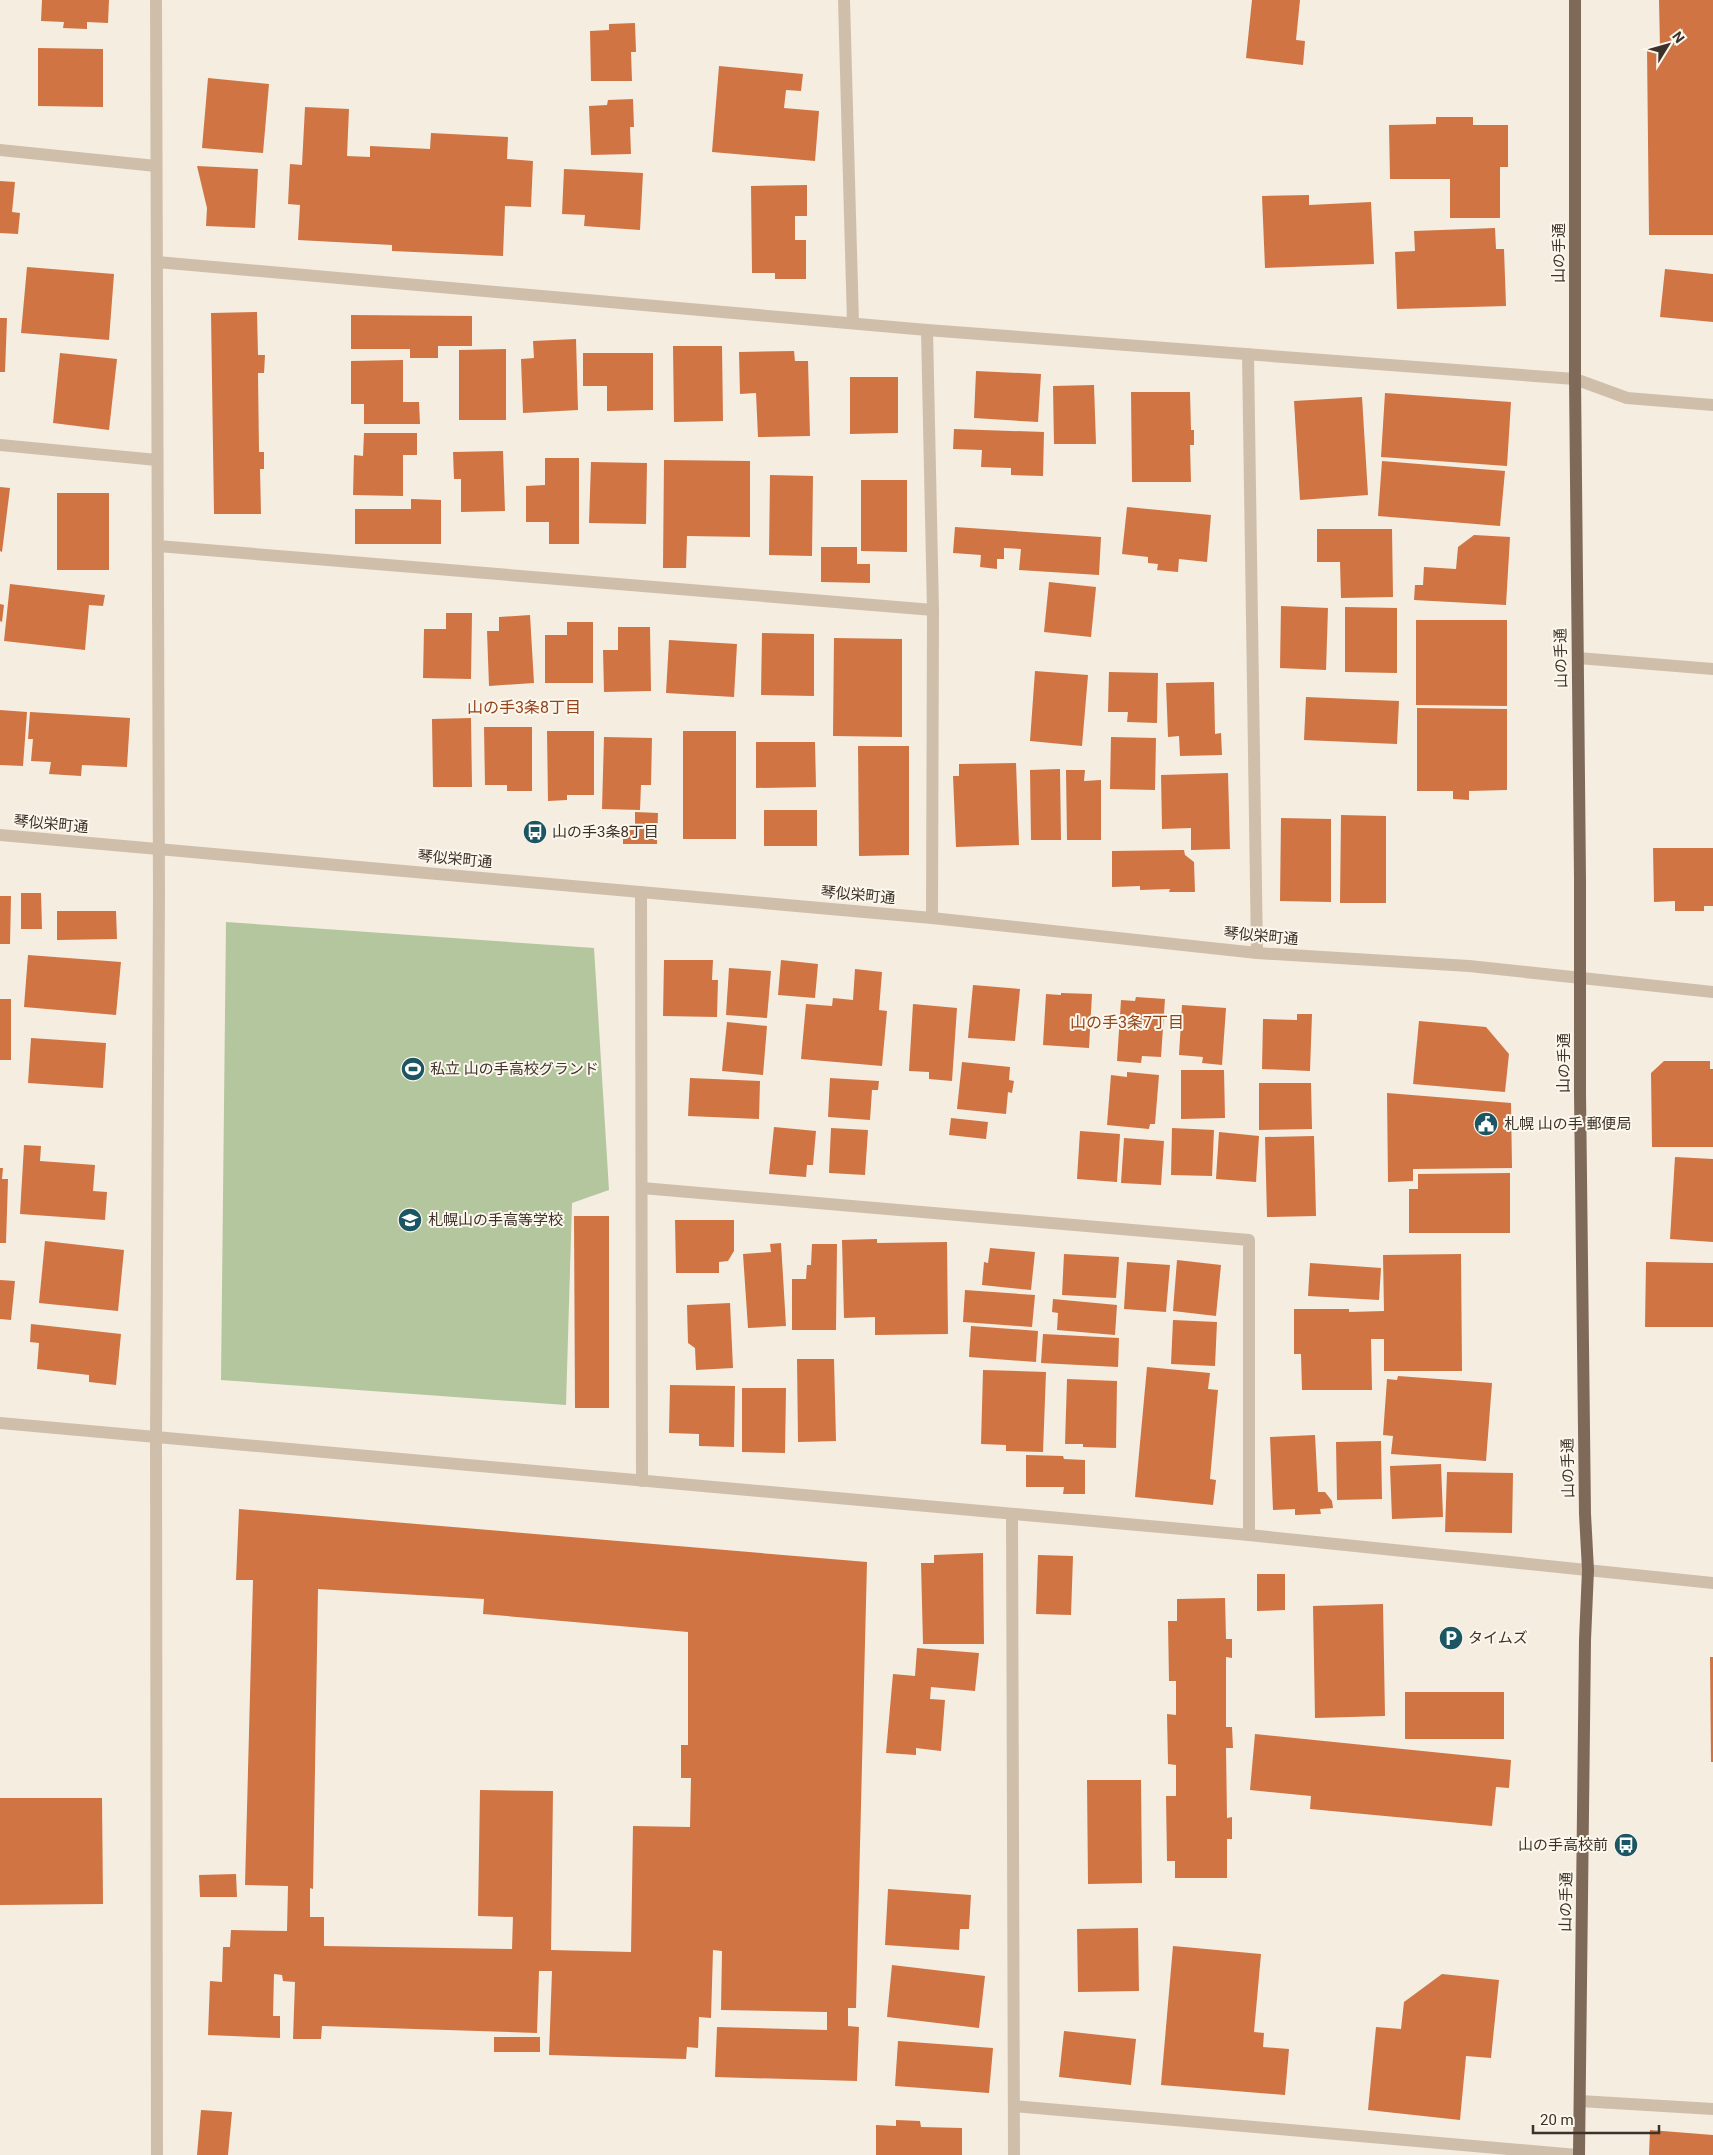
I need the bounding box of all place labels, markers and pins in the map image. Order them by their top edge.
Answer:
bus stop icon: 山の手3条8丁目 [522,819,548,845]
place label: 山の手3条8丁目 [552,823,659,841]
sports icon: 私立 山の手高校グランド [400,1056,426,1082]
place label: 私立 山の手高校グランド [430,1060,599,1078]
public building icon: 札幌 山の手 郵便局 [1473,1111,1499,1137]
place label: 札幌 山の手 郵便局 [1504,1115,1631,1133]
school or university icon: 札幌山の手高等学校 [397,1207,423,1233]
place label: 札幌山の手高等学校 [428,1211,563,1229]
parking icon: タイムズ [1438,1625,1464,1651]
place label: タイムズ [1468,1629,1528,1647]
bus stop icon: 山の手高校前 [1613,1832,1639,1858]
place label: 山の手高校前 [1518,1836,1608,1854]

